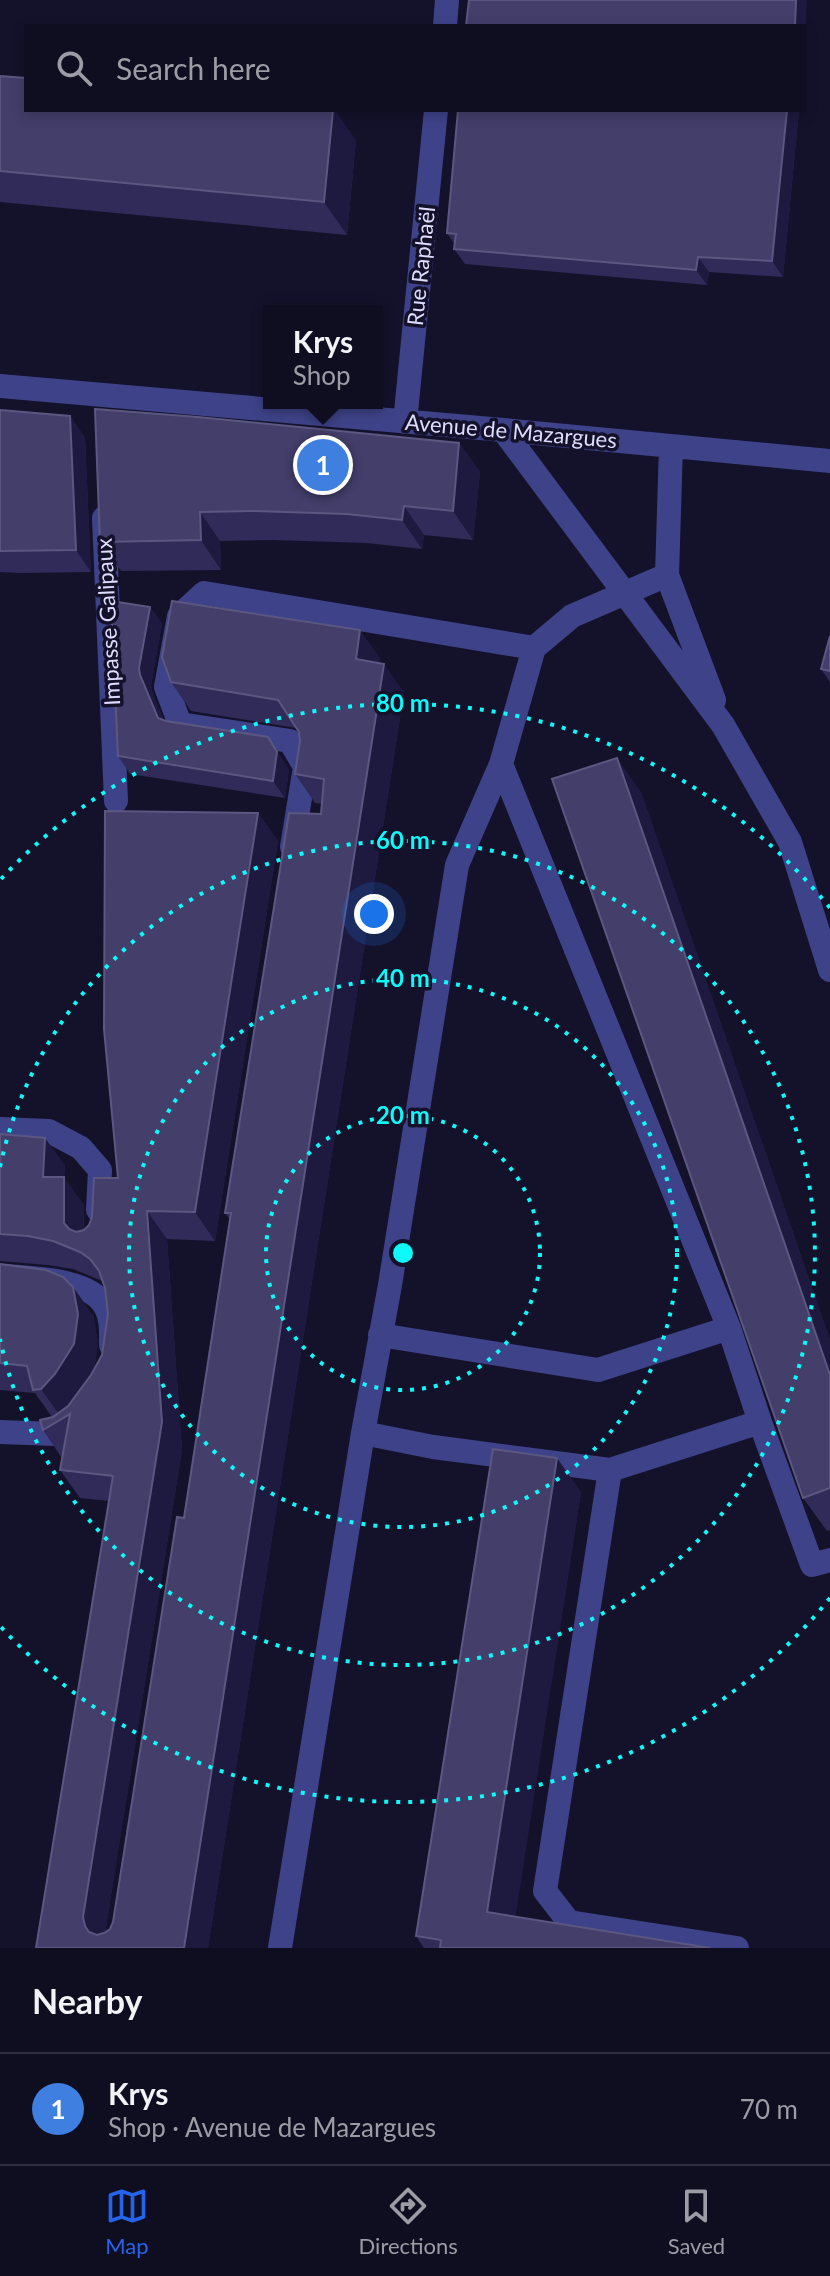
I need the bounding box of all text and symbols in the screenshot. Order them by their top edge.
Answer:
search box [24,24,806,112]
icon: search [52,46,96,90]
text: Search here [116,50,271,86]
street label: Rue Raphaël [401,205,440,327]
popup [263,305,383,409]
text: Krys [293,323,353,359]
text: Shop [293,359,350,391]
street label: Avenue de Mazargues [404,408,618,453]
pin: 1 [297,435,349,495]
street label: Impasse Galipaux [90,538,125,706]
text: 80 m [376,688,430,717]
text: 60 m [376,825,430,854]
your location [354,894,394,934]
text: 40 m [376,963,430,992]
text: 20 m [376,1100,430,1129]
centre of rings [389,1239,417,1267]
text: Nearby [32,1980,143,2021]
text: Krys [108,2075,168,2111]
text: 1 [50,2093,66,2125]
text: 70 m [740,2093,798,2125]
text: Shop · Avenue de Mazargues [108,2111,436,2143]
tab: Map [105,2184,149,2259]
tab: Directions [359,2184,458,2259]
tab: Saved [668,2184,725,2259]

